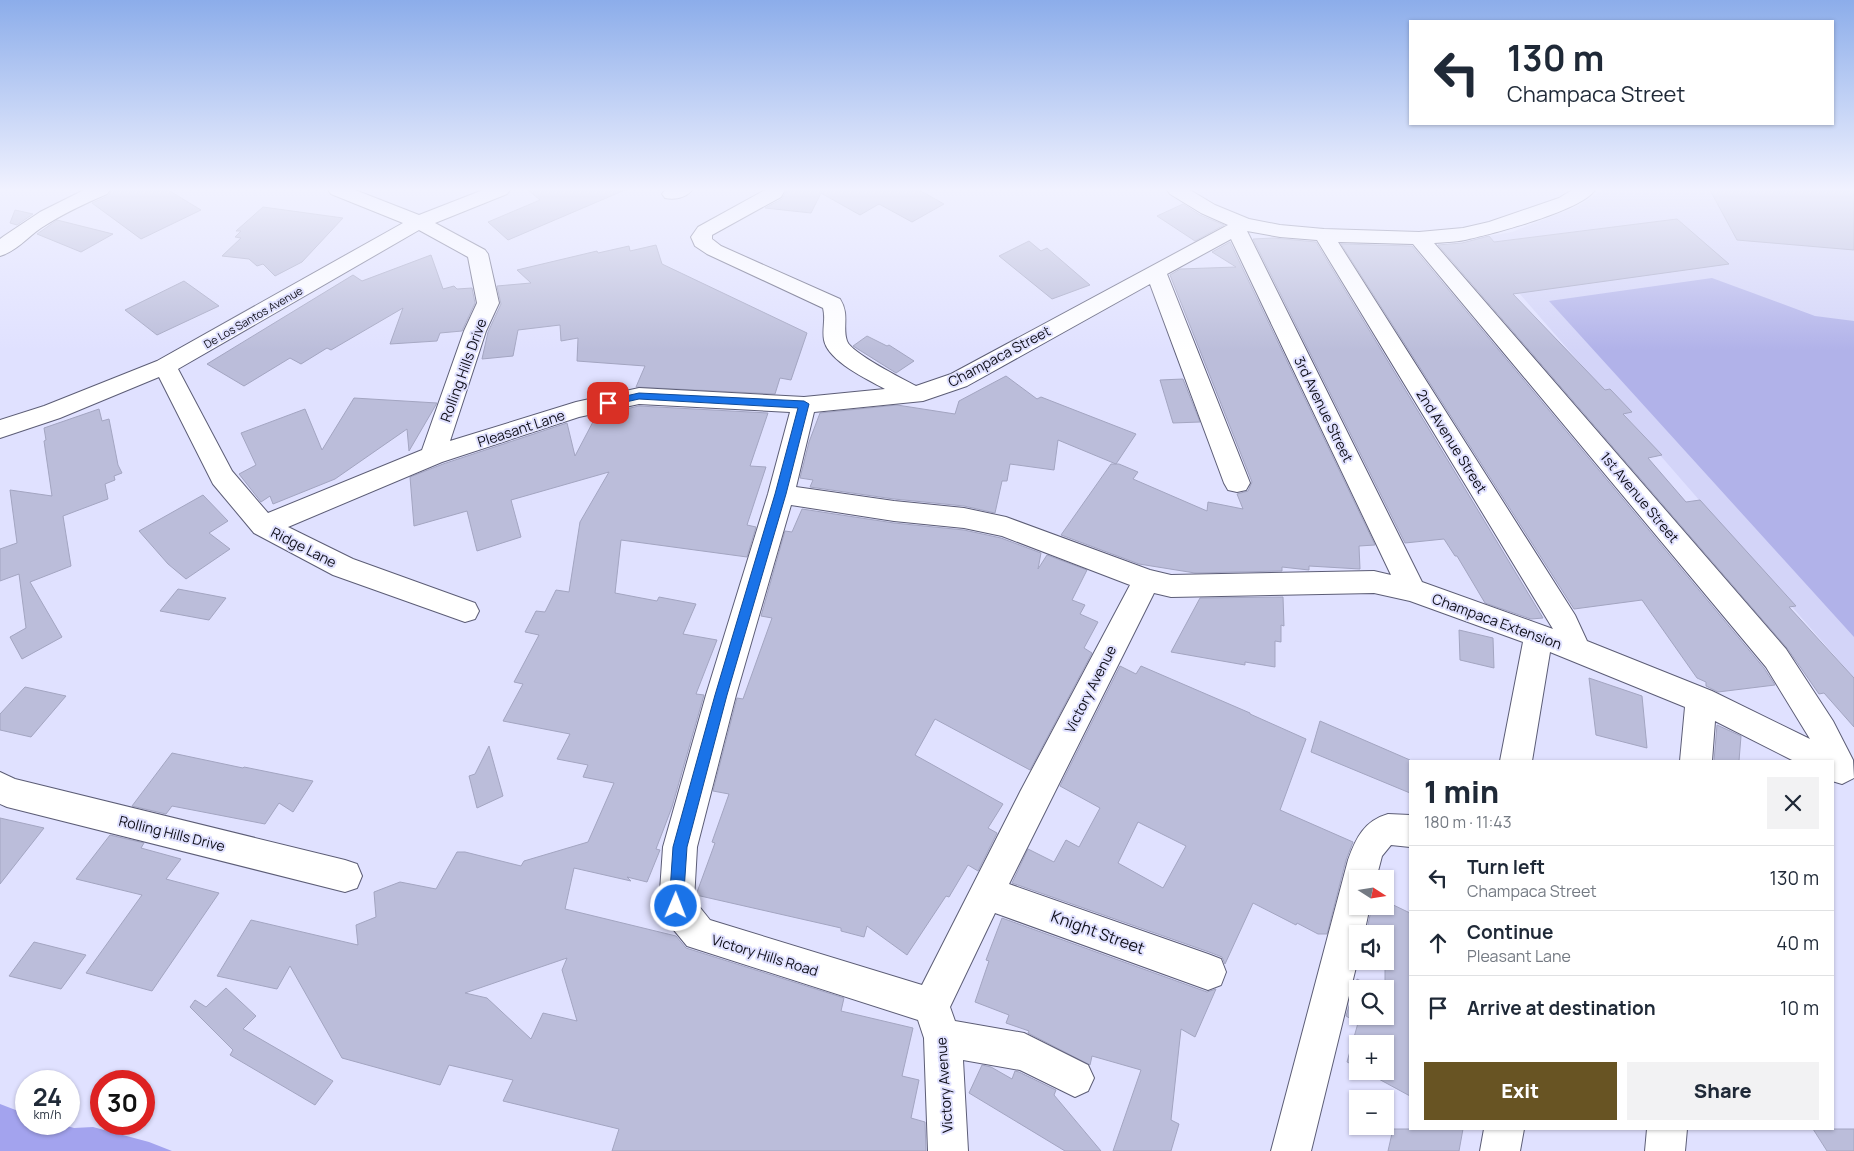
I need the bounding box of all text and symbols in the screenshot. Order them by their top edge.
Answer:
text: 130 m [1507,34,1604,82]
icon: left [1424,40,1489,105]
text: Champaca Street [1507,79,1685,109]
street label: De Los Santos Avenue [201,282,306,351]
street label: Rolling Hills Drive [436,316,490,424]
street label: Champaca Street [944,321,1054,391]
street label: 3rd Avenue Street [1290,353,1358,465]
pin [587,382,629,424]
street label: 2nd Avenue Street [1412,385,1492,497]
icon: arrive [594,389,622,417]
street label: Pleasant Lane [475,405,567,451]
street label: 1st Avenue Street [1596,448,1684,547]
street label: Ridge Lane [268,522,340,572]
street label: Champaca Extension [1430,589,1564,653]
street label: Victory Avenue [1060,642,1120,736]
text: 1 min [1424,771,1499,812]
button: close [1767,777,1819,829]
street label: Rolling Hills Drive [117,811,227,855]
text: 180 m · 11:43 [1424,811,1512,833]
text: Turn left [1467,854,1545,880]
icon: left [1424,864,1452,892]
text: 130 m [1770,865,1819,891]
north arrow [1349,870,1394,915]
map controls [1349,870,1394,1135]
position arrow [649,879,701,931]
text: Champaca Street [1467,880,1597,902]
street label: Knight Street [1048,905,1148,959]
text: Continue [1467,919,1553,945]
button: sound [1349,925,1394,970]
icon: ahead [1424,929,1452,957]
street label: Victory Hills Road [709,930,821,980]
text: 40 m [1776,930,1819,956]
text: Pleasant Lane [1467,945,1571,967]
button: search [1349,980,1394,1025]
icon: arrive [1424,994,1452,1022]
text: Arrive at destination [1467,995,1656,1021]
text: 10 m [1780,995,1819,1021]
button: + [1349,1035,1394,1080]
street label: Victory Avenue [931,1037,957,1133]
button: Exit [1424,1062,1617,1120]
button: Share [1627,1062,1819,1120]
speed limit sign: 30 [90,1070,155,1135]
text: 24 [33,1079,62,1114]
button: − [1349,1090,1394,1135]
text: km/h [34,1106,61,1123]

